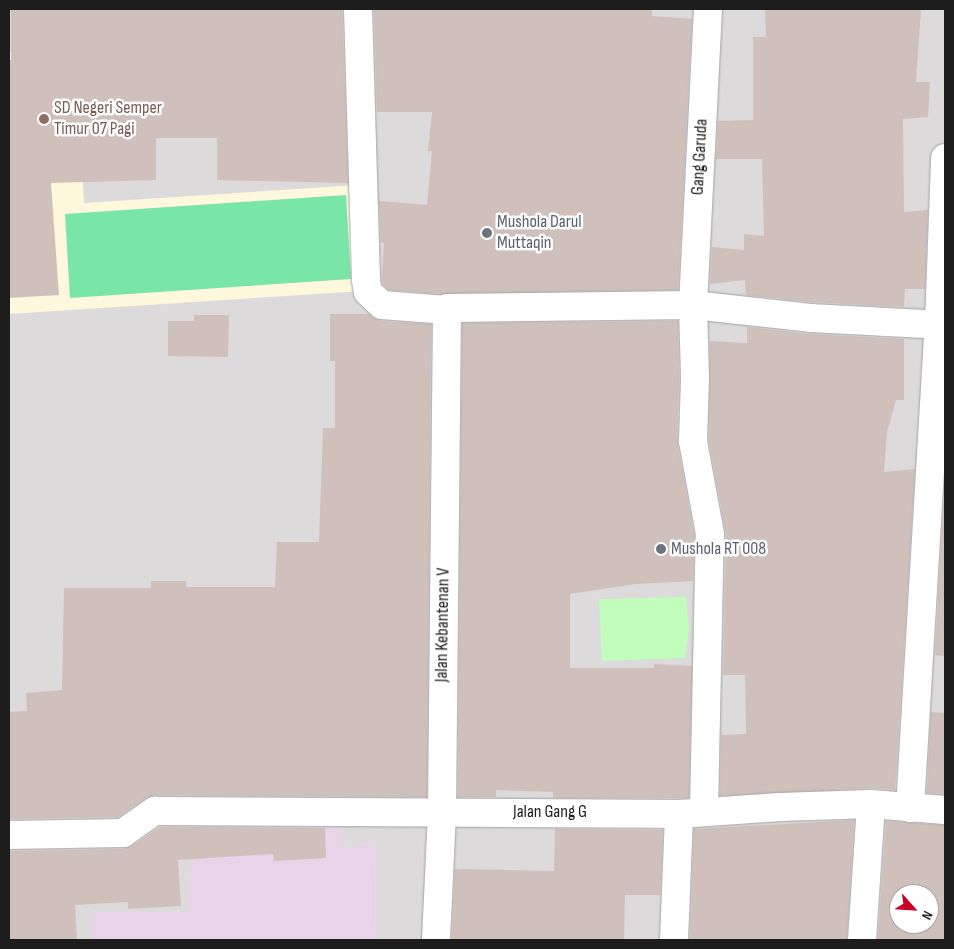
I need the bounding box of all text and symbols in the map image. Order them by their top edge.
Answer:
place label: SD Negeri Semper Timur 07 Pagi [54,98,162,140]
marker: SD Negeri Semper Timur 07 Pagi [38,113,50,125]
street label: Gang Garuda [687,118,713,196]
place label: Mushola Darul Muttaqin [497,212,582,254]
marker: Mushola Darul Muttaqin [481,227,493,239]
place label: Mushola RT 008 [671,538,766,560]
marker: Mushola RT 008 [655,543,667,555]
street label: Jalan Kebantenan V [431,568,455,682]
street label: Jalan Gang G [513,801,587,823]
north arrow [889,884,939,934]
text: N [918,908,936,922]

